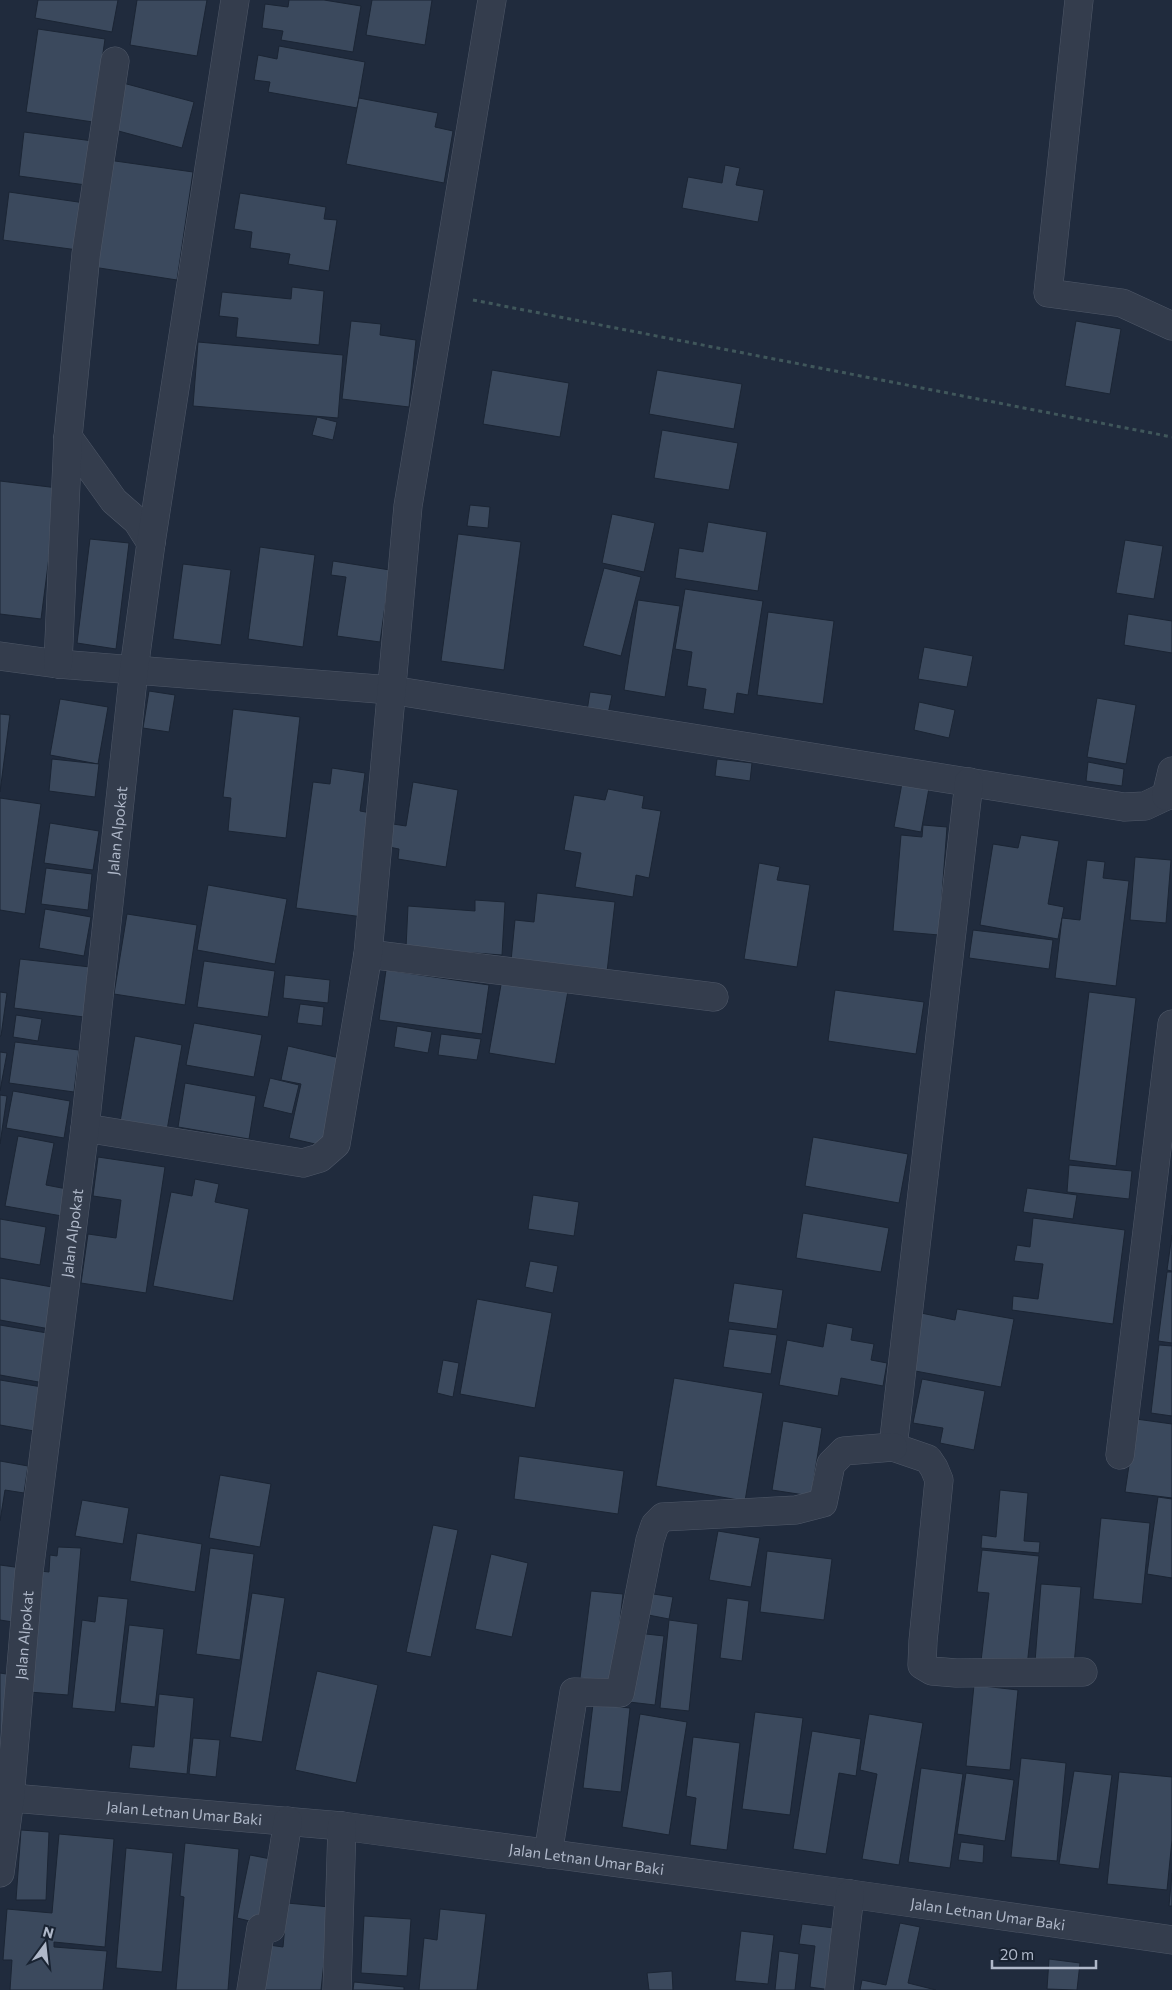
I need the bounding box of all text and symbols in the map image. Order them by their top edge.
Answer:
street label: Jalan Alpokat [103,785,130,876]
street label: Jalan Alpokat [57,1188,86,1279]
street label: Jalan Alpokat [11,1590,36,1681]
street label: Jalan Letnan Umar Baki [106,1797,263,1828]
street label: Jalan Letnan Umar Baki [508,1839,665,1878]
street label: Jalan Letnan Umar Baki [909,1894,1066,1934]
north arrow [20,1920,70,1970]
text: N [41,1922,56,1942]
scale bar [992,1938,1096,1970]
text: 20 m [1000,1945,1034,1963]

